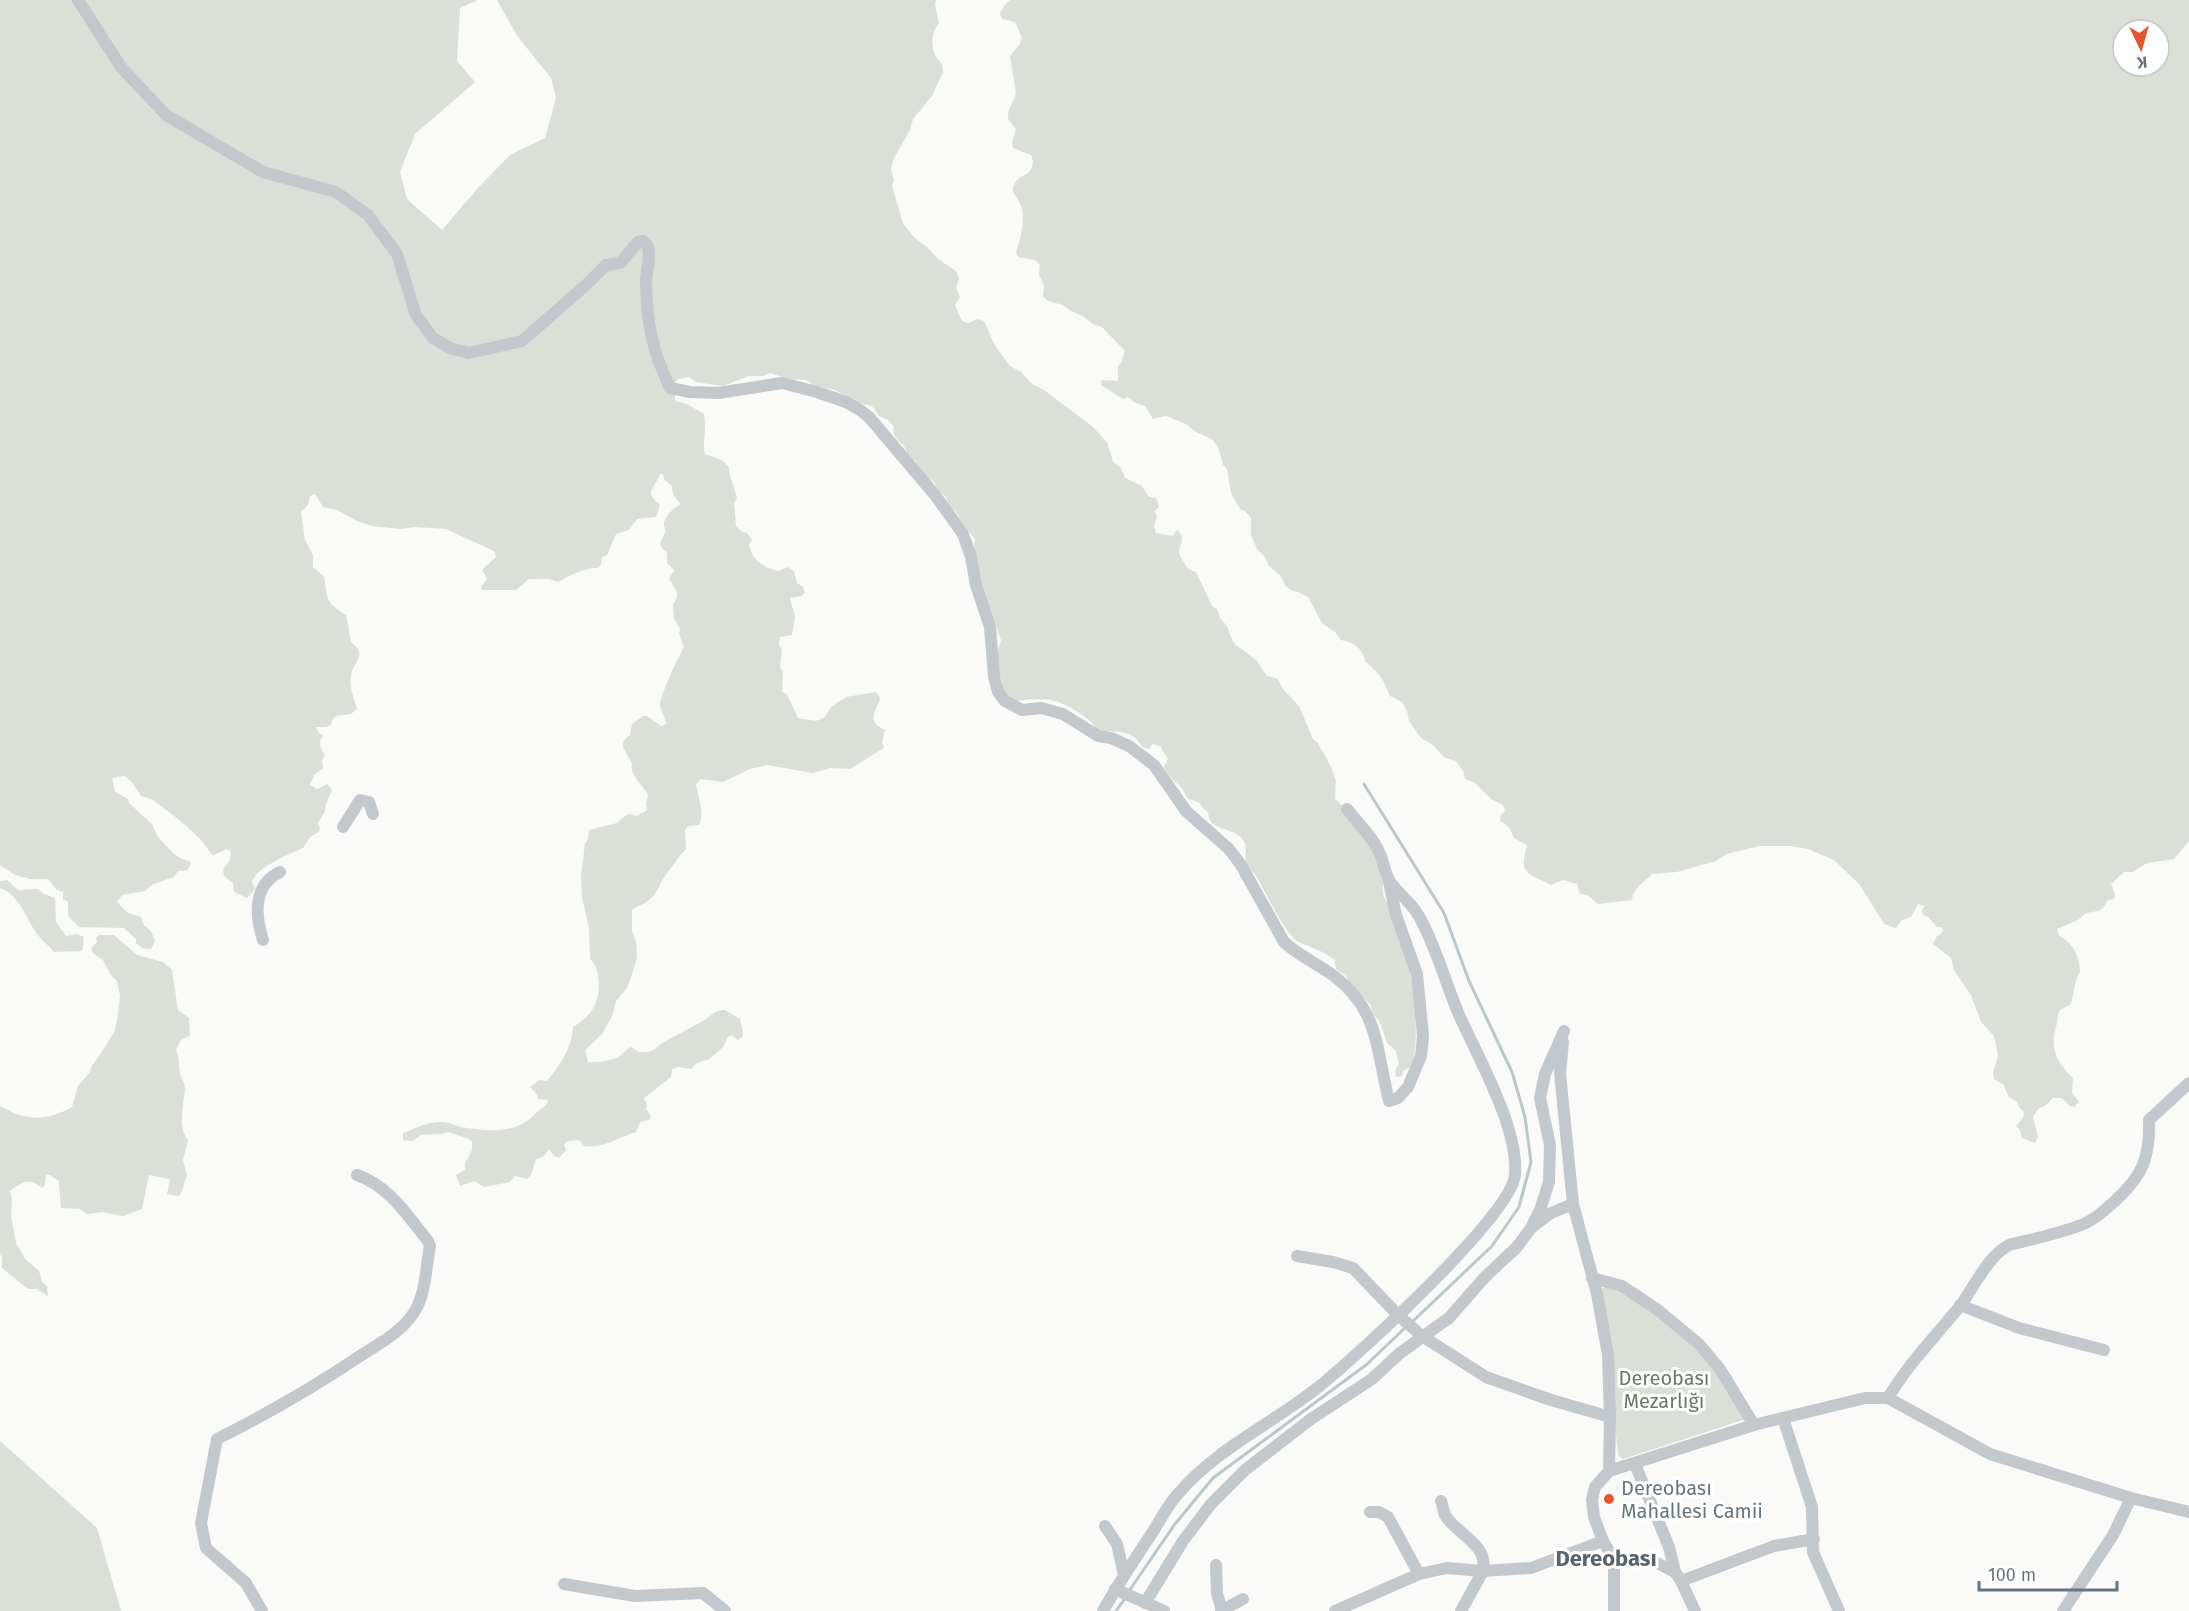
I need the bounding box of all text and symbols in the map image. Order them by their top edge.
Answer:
north arrow [2111,18,2171,78]
text: K [2136,53,2148,72]
park label: Dereobası Mezarlığı [1619,1366,1709,1413]
place label: Dereobası Mahallesi Camii [1621,1476,1763,1523]
marker: Dereobası Mahallesi Camii [1602,1492,1616,1506]
district label: Dereobası [1555,1545,1657,1572]
scale bar [1979,1554,2117,1592]
text: 100 m [1988,1564,2036,1586]

